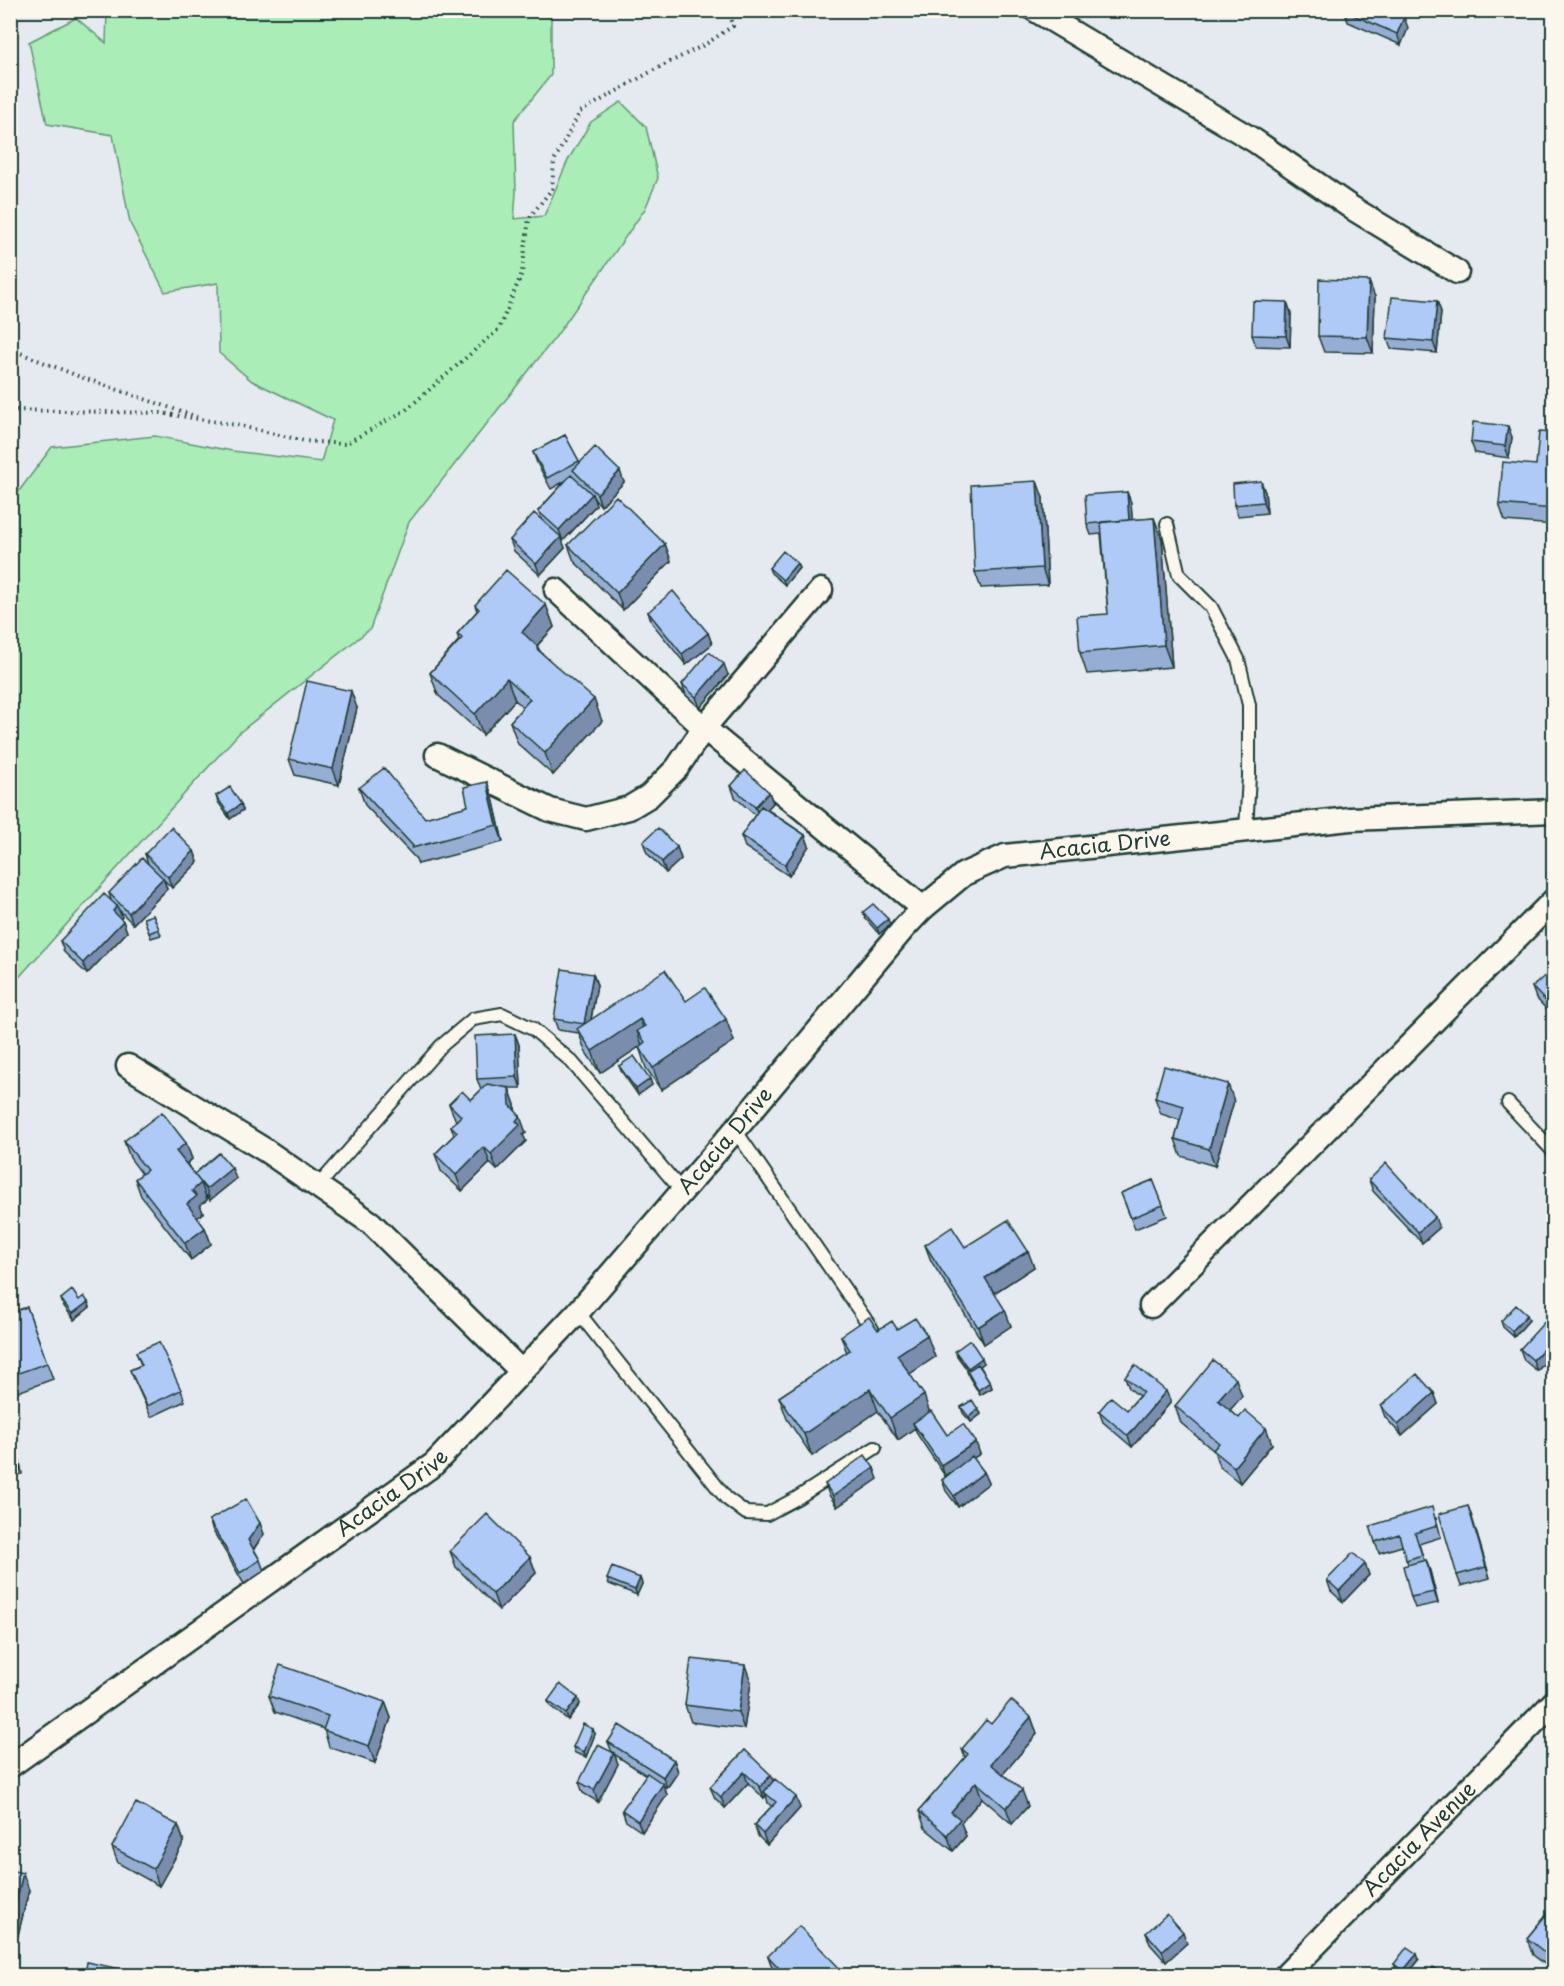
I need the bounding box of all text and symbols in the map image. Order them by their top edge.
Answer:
street label: Acacia Drive [1038,820,1172,866]
street label: Acacia Drive [669,1079,779,1200]
street label: Acacia Drive [329,1440,455,1543]
street label: Acacia Avenue [1354,1773,1482,1902]

